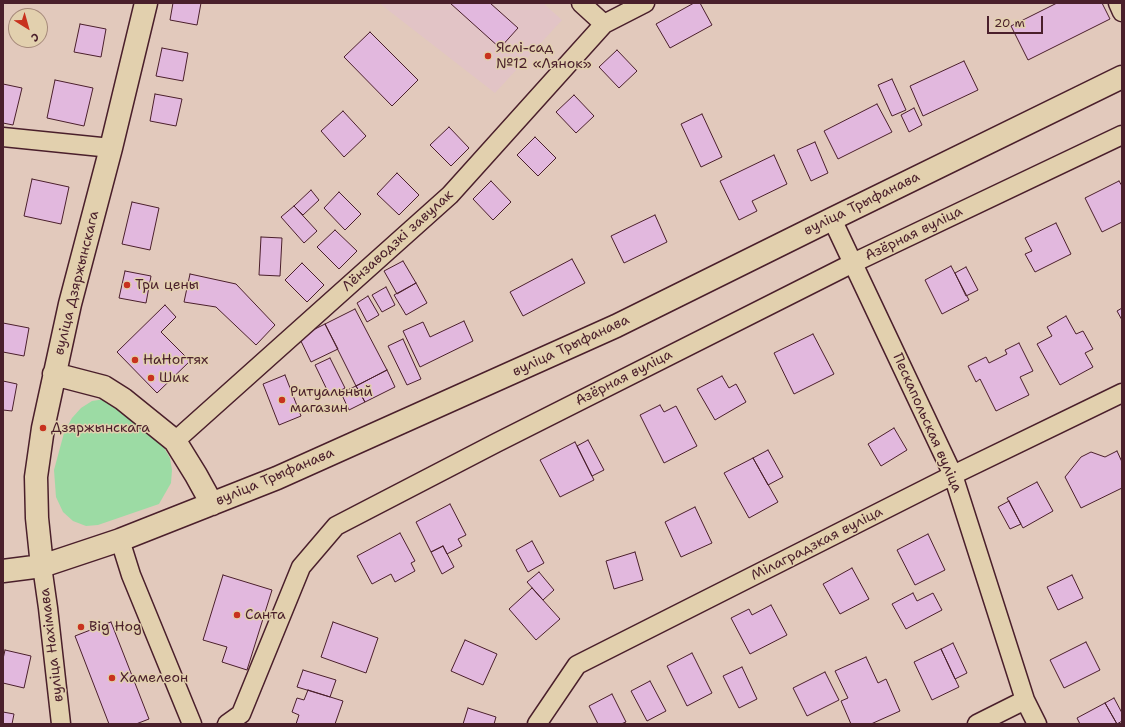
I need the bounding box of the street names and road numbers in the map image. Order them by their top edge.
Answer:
street label: вуліца Трыфанава [801,169,923,239]
street label: Лёнзаводзкі завулак [339,187,457,295]
street label: Азёрная вуліца [863,203,965,265]
street label: вуліца Дзяржынскага [51,209,103,357]
street label: вуліца Трыфанава [510,312,632,380]
street label: Азёрная вуліца [573,346,675,410]
street label: Пескапольская вуліца [889,351,965,495]
street label: вуліца Трыфанава [213,444,337,510]
street label: Мілаградзкая вуліца [748,503,886,585]
street label: вуліца Нахімава [37,587,67,703]

